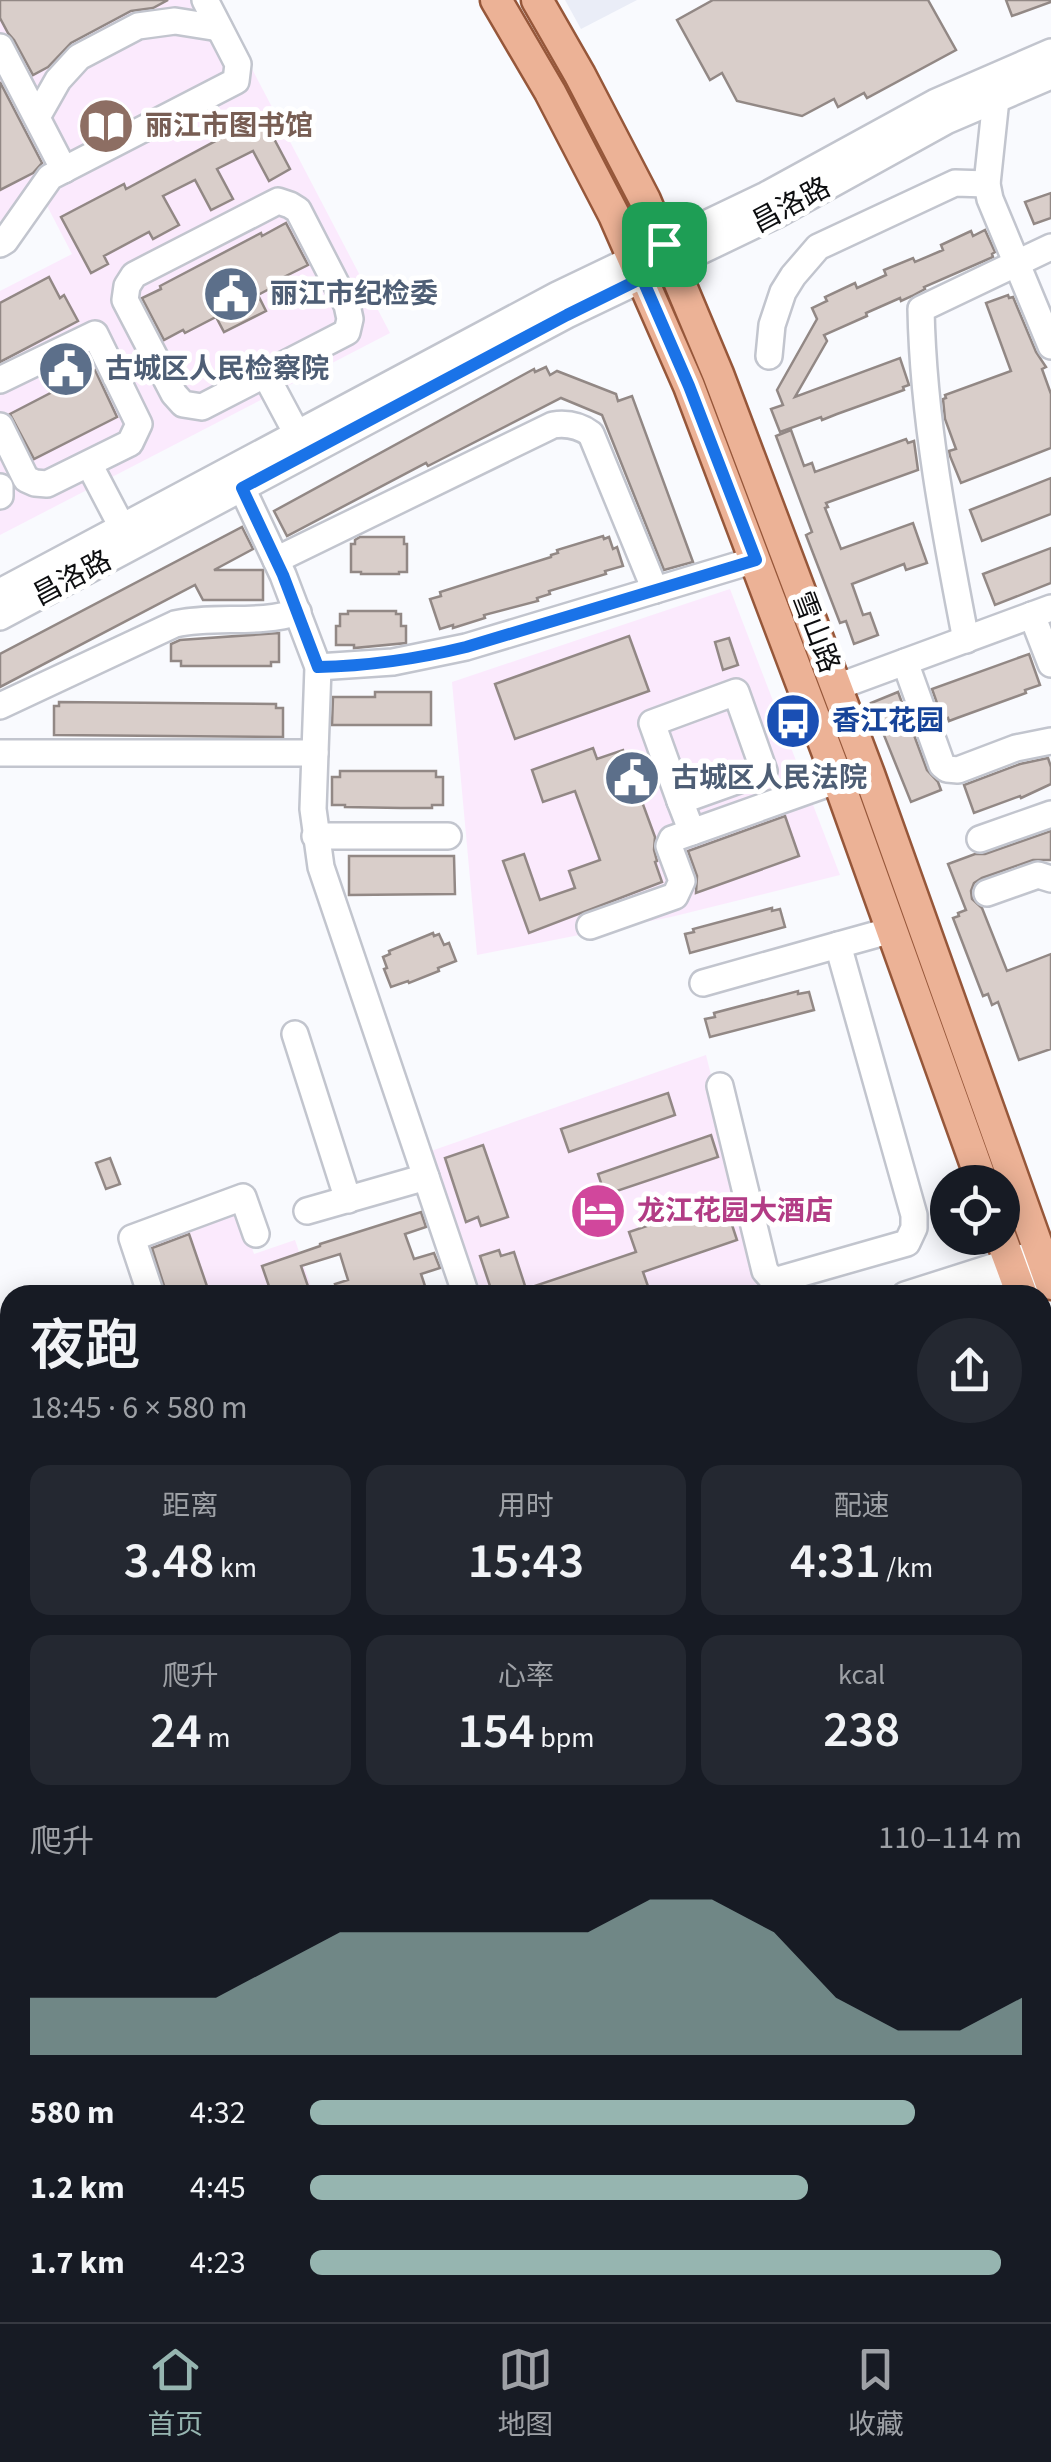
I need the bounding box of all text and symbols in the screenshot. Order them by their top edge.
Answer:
library icon: 丽江市图书馆 [76,96,136,156]
place label: 丽江市图书馆 [145,106,313,146]
street label: 昌洛路 [745,168,837,242]
pin [622,202,707,287]
icon: arrive [637,217,692,272]
public building icon: 丽江市纪检委 [201,264,261,324]
place label: 丽江市纪检委 [270,274,438,314]
public building icon: 古城区人民检察院 [36,339,96,399]
place label: 古城区人民检察院 [105,349,329,389]
street label: 昌洛路 [26,541,118,615]
street label: 雪山路 [782,586,850,678]
bus stop icon: 香江花园 [763,691,823,751]
place label: 香江花园 [832,701,944,741]
public building icon: 古城区人民法院 [602,748,662,808]
place label: 古城区人民法院 [671,758,867,798]
map controls [930,1165,1020,1255]
button: locate [930,1165,1020,1255]
hotel icon: 龙江花园大酒店 [568,1181,628,1241]
place label: 龙江花园大酒店 [637,1191,833,1231]
text: 夜跑 [30,1308,140,1386]
button: share [917,1318,1022,1423]
text: 18:45 · 6 × 580 m [30,1385,248,1431]
text: 距离 [162,1486,218,1526]
text: 用时 [498,1486,554,1526]
text: 配速 [834,1486,890,1526]
text: 3.48 [124,1526,214,1597]
text: 15:43 [468,1526,584,1597]
text: 4:31 [790,1526,881,1597]
text: km [214,1548,257,1588]
text: /km [881,1548,933,1588]
text: kcal [838,1655,885,1695]
text: 爬升 [162,1656,218,1696]
text: 心率 [498,1656,554,1696]
text: 238 [823,1695,900,1766]
text: 24 [150,1696,202,1767]
text: 154 [458,1696,535,1767]
text: m [202,1718,230,1758]
text: bpm [535,1718,594,1758]
text: 110–114 m [878,1815,1022,1861]
text: 爬升 [30,1819,94,1865]
text: 580 m [30,2090,115,2136]
text: 4:32 [190,2090,246,2136]
text: 1.2 km [30,2165,125,2211]
text: 4:45 [190,2165,246,2211]
text: 1.7 km [30,2240,125,2286]
text: 4:23 [190,2240,246,2286]
tab: 首页 [147,2342,203,2445]
tab: 地图 [497,2342,554,2445]
tab: 收藏 [848,2342,904,2445]

